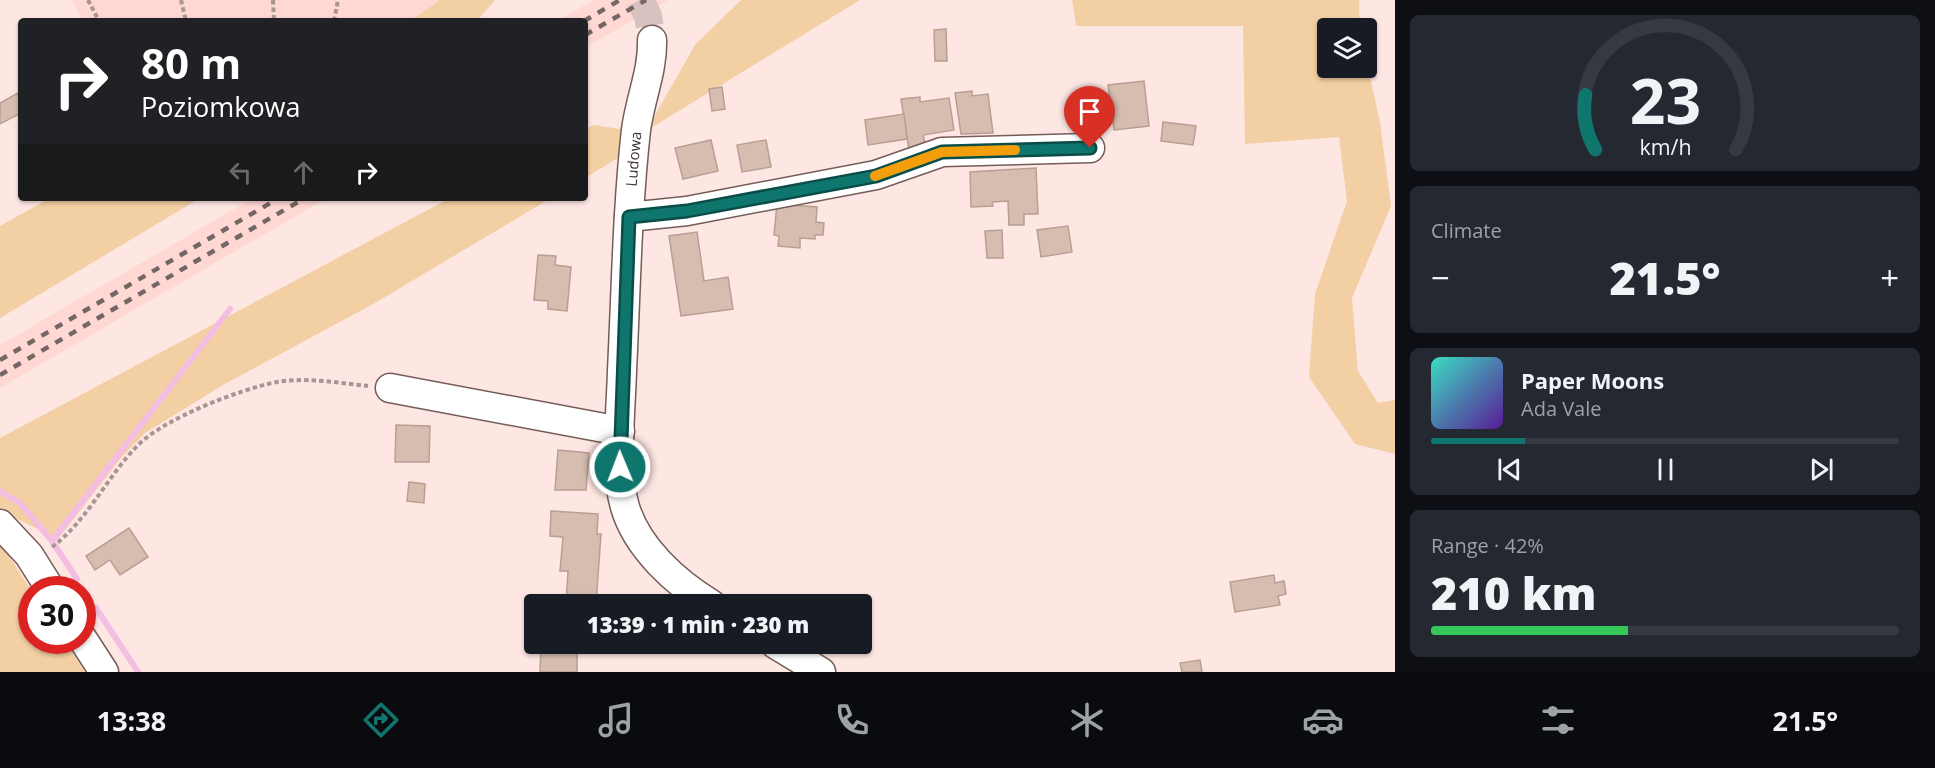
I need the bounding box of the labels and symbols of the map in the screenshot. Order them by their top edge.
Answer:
pin [1064,86,1115,148]
street label: Ludowa [621,131,645,187]
position arrow [588,435,652,499]
speed limit sign: 30 [18,576,96,654]

